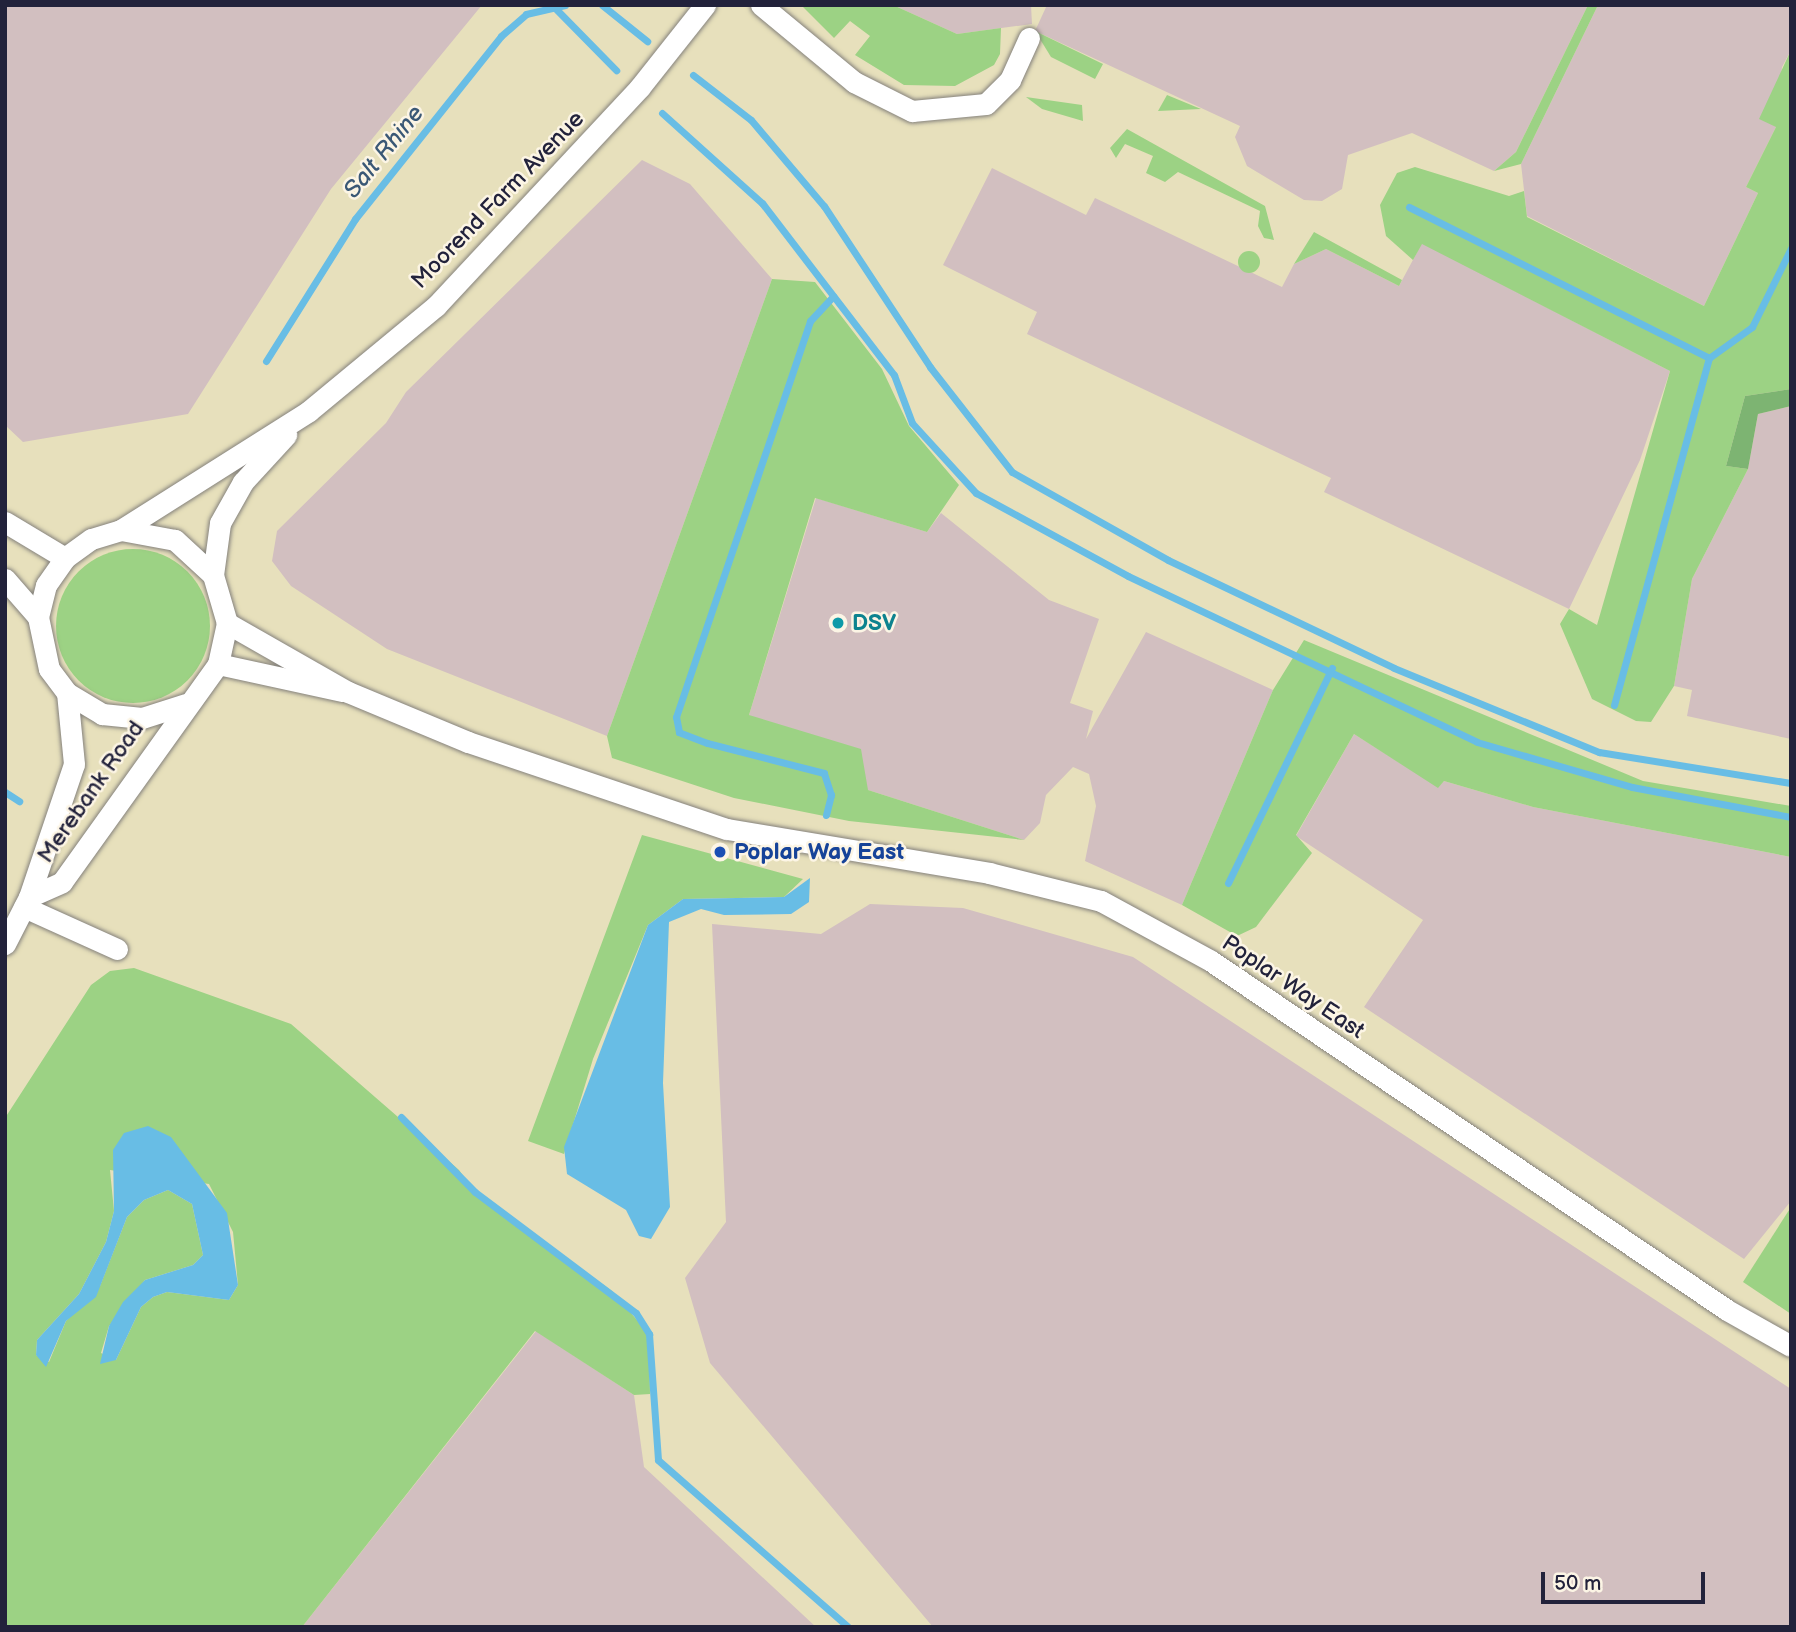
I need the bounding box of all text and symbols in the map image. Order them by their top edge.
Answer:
water label: Salt Rhine [338,100,430,204]
street label: Moorend Farm Avenue [406,105,590,295]
place label: DSV [852,609,896,637]
marker: DSV [830,615,846,631]
street label: Merebank Road [32,716,150,868]
place label: Poplar Way East [734,838,905,866]
marker: Poplar Way East [712,844,728,860]
street label: Poplar Way East [1215,928,1371,1046]
scale bar [1544,1558,1708,1602]
text: 50 m [1554,1571,1601,1596]

